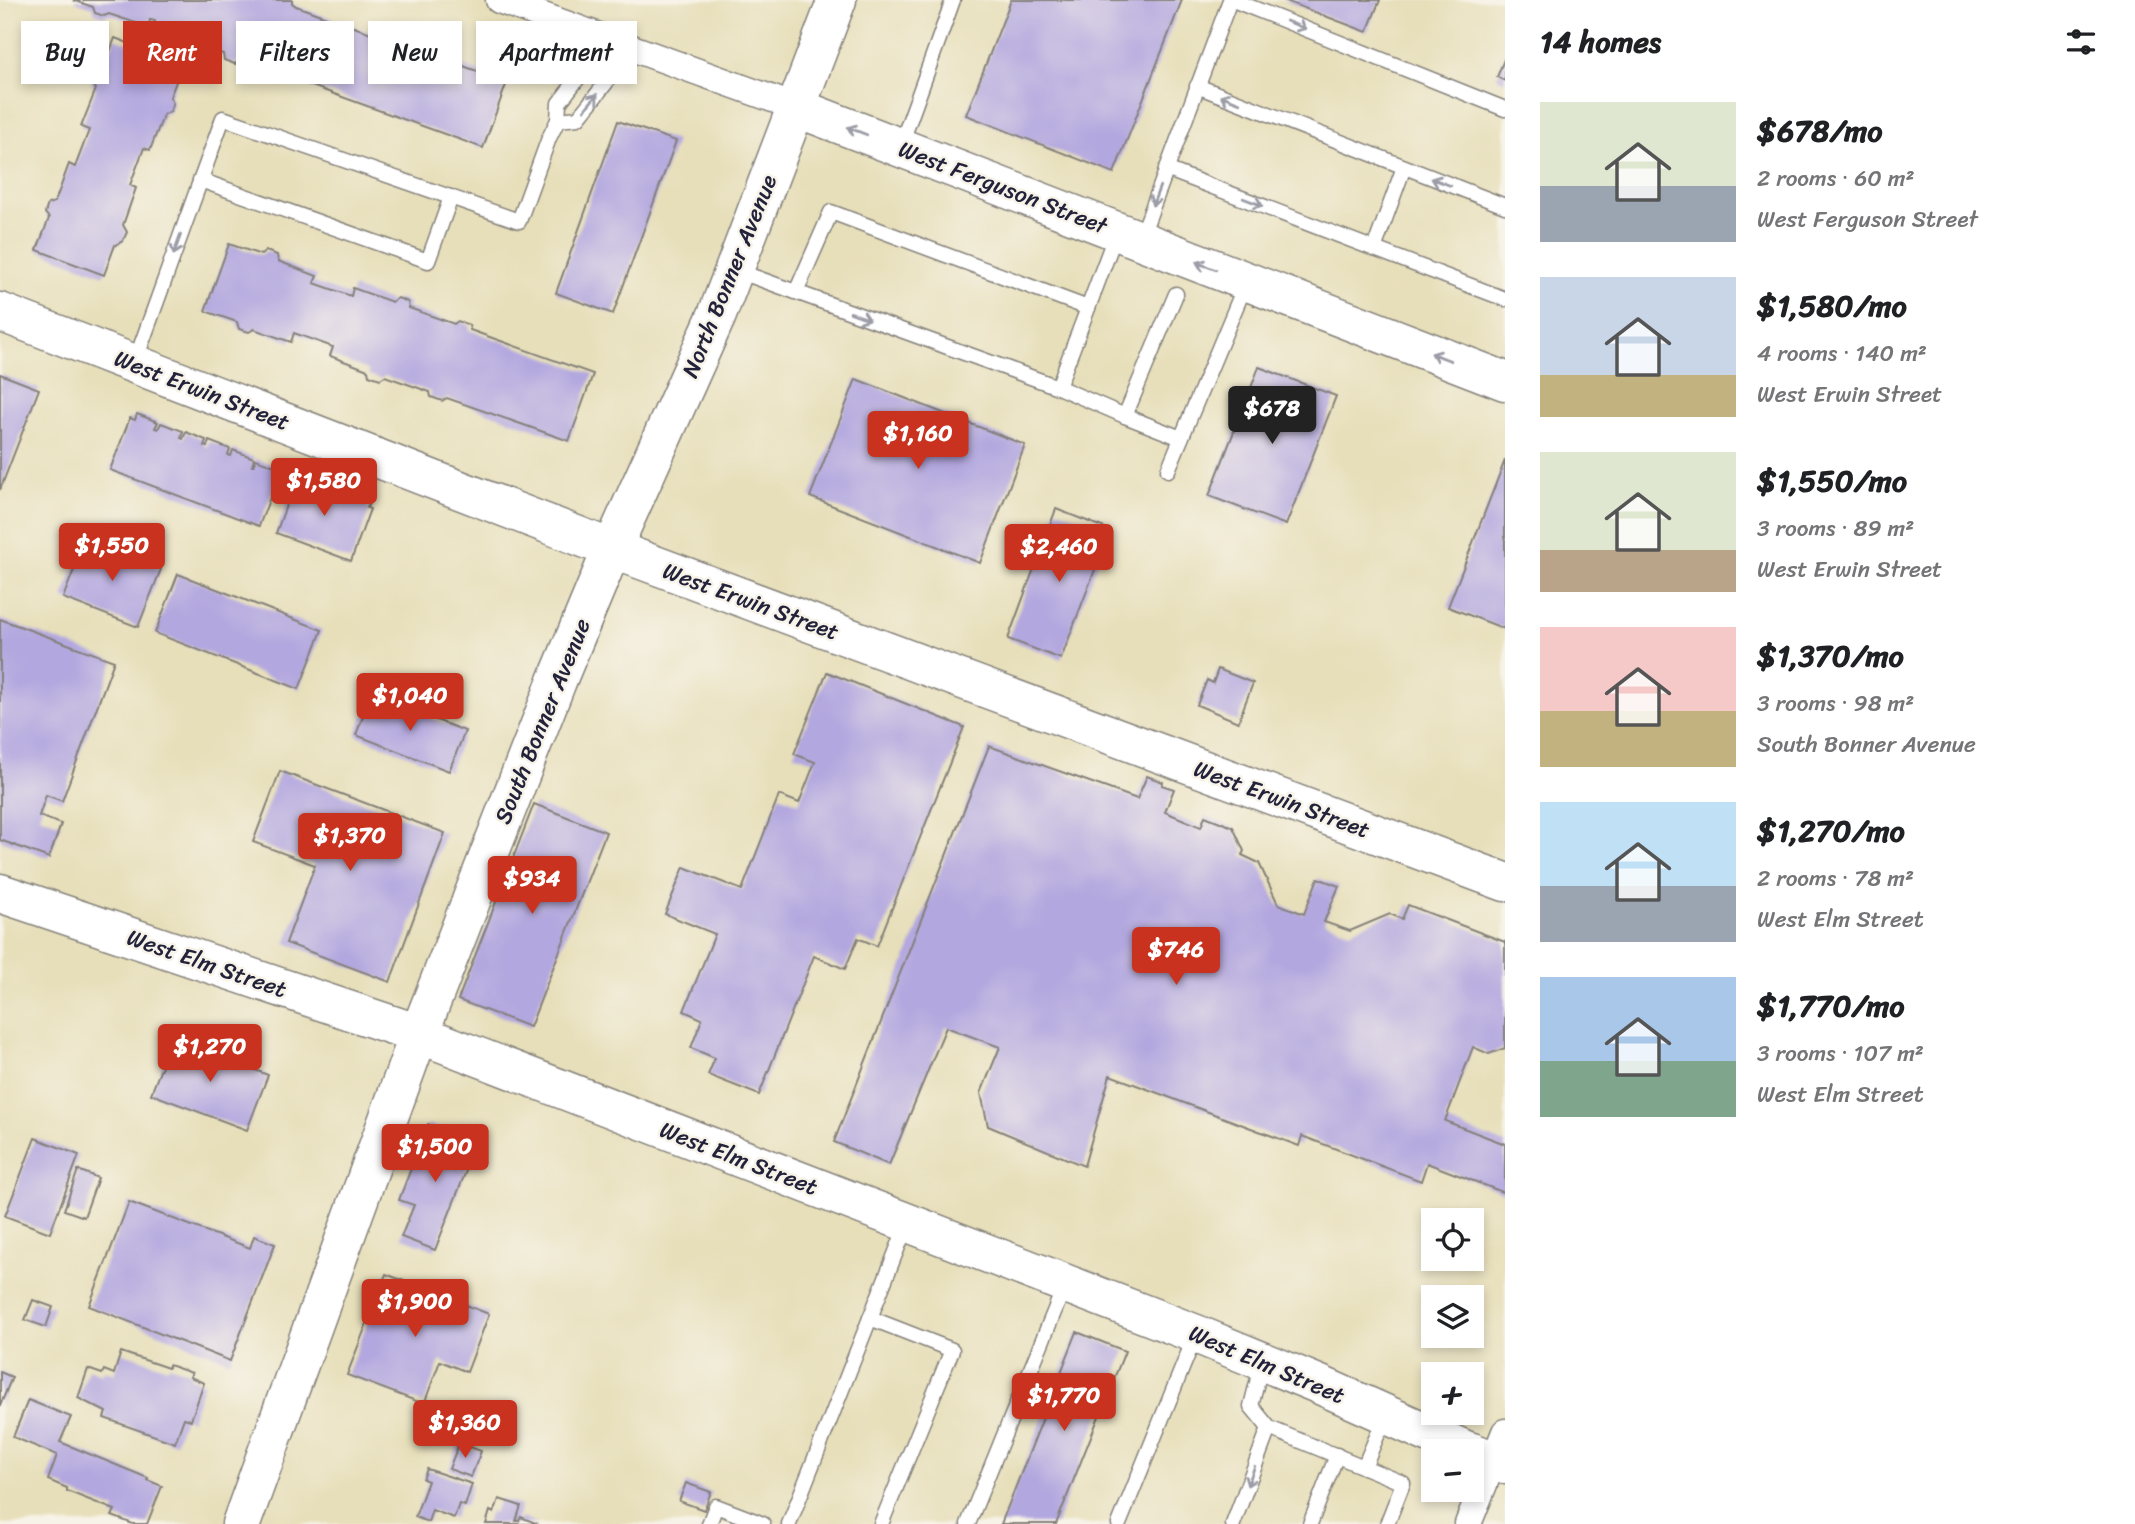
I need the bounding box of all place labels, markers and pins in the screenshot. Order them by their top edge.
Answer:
pin: $678 [1231,386,1313,446]
pin: $1,160 [861,412,975,471]
pin: $1,580 [267,458,381,518]
pin: $1,550 [55,524,169,583]
pin: $2,460 [1002,524,1116,584]
pin: $1,040 [353,674,467,733]
pin: $1,370 [293,814,407,873]
pin: $934 [491,856,573,916]
pin: $746 [1135,928,1217,987]
pin: $1,270 [153,1024,267,1084]
pin: $1,500 [378,1124,492,1184]
pin: $1,900 [358,1280,472,1339]
pin: $1,770 [1007,1374,1121,1433]
pin: $1,360 [408,1400,522,1460]

